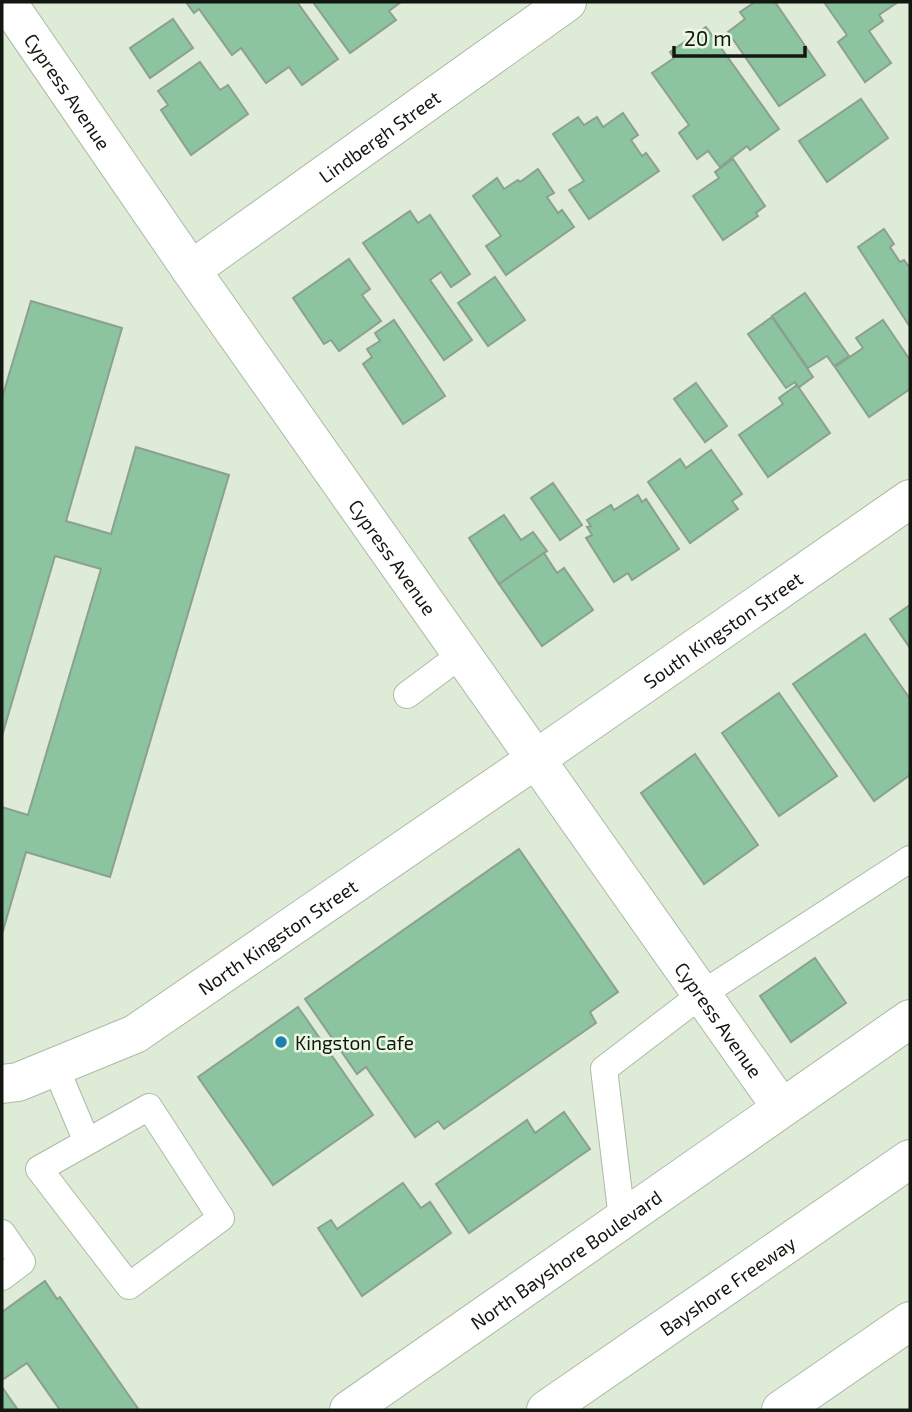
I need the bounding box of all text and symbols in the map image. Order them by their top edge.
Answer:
scale bar [674,14,805,58]
text: 20 m [684,25,732,50]
street label: Cypress Avenue [20,28,116,154]
street label: Lindbergh Street [314,85,444,187]
street label: Cypress Avenue [345,495,442,619]
street label: South Kingston Street [639,566,806,693]
street label: North Kingston Street [193,874,361,999]
street label: Cypress Avenue [671,957,768,1082]
place label: Kingston Cafe [295,1031,414,1054]
marker: Kingston Cafe [273,1034,289,1050]
street label: North Bayshore Boulevard [465,1184,666,1334]
street label: Bayshore Freeway [655,1230,799,1340]

